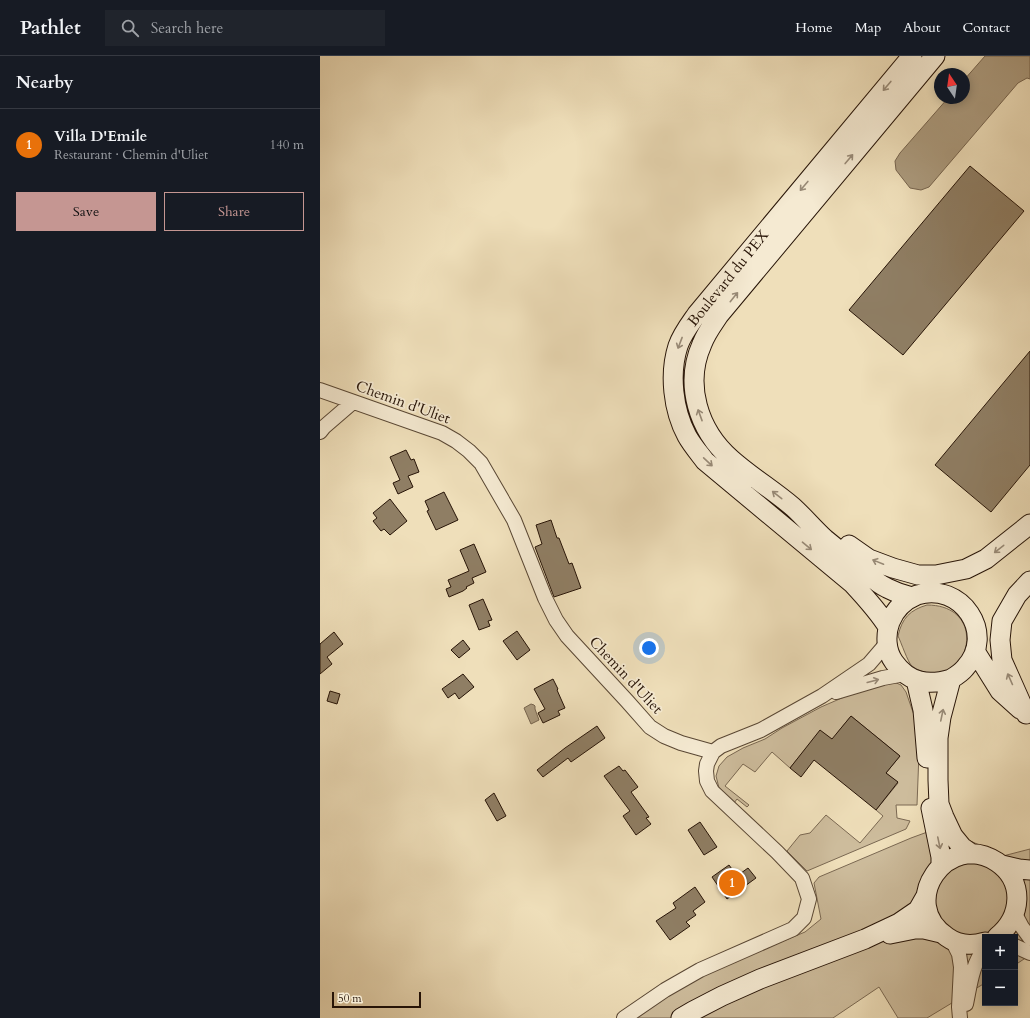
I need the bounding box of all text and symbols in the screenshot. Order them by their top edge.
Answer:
search box [105,10,385,46]
text: Pathlet [20,15,81,41]
icon: search [119,17,141,39]
text: Search here [151,18,223,38]
text: Home [795,18,833,37]
text: Map [855,18,881,37]
text: About [903,18,940,37]
text: Contact [962,18,1010,37]
north arrow [934,68,970,104]
text: Nearby [16,71,73,94]
one-way arrow [883,81,892,91]
text: Villa D'Emile [54,126,147,146]
text: 1 [26,136,32,154]
text: 140 m [270,136,304,154]
text: Restaurant · Chemin d'Uliet [54,146,208,164]
one-way arrow [845,154,854,164]
one-way arrow [799,180,808,191]
button: Save [16,192,156,231]
button: Share [164,192,304,231]
street label: Boulevard du PEX [683,225,773,330]
one-way arrow [729,292,738,303]
one-way arrow [676,336,684,348]
street label: Chemin d'Uliet [353,376,453,428]
one-way arrow [696,410,704,422]
one-way arrow [703,458,713,467]
one-way arrow [771,490,782,499]
one-way arrow [802,541,813,550]
one-way arrow [994,544,1005,553]
one-way arrow [873,558,885,565]
street label: Chemin d'Uliet [585,632,667,718]
your location [639,638,659,658]
one-way arrow [1006,673,1013,685]
one-way arrow [866,677,879,684]
one-way arrow [938,709,946,722]
one-way arrow [935,836,943,849]
pin: 1 [719,868,745,898]
map controls [982,934,1018,1006]
button: + [982,934,1018,970]
button: − [982,970,1018,1006]
scale bar [332,990,421,1009]
text: 50 m [338,991,362,1006]

